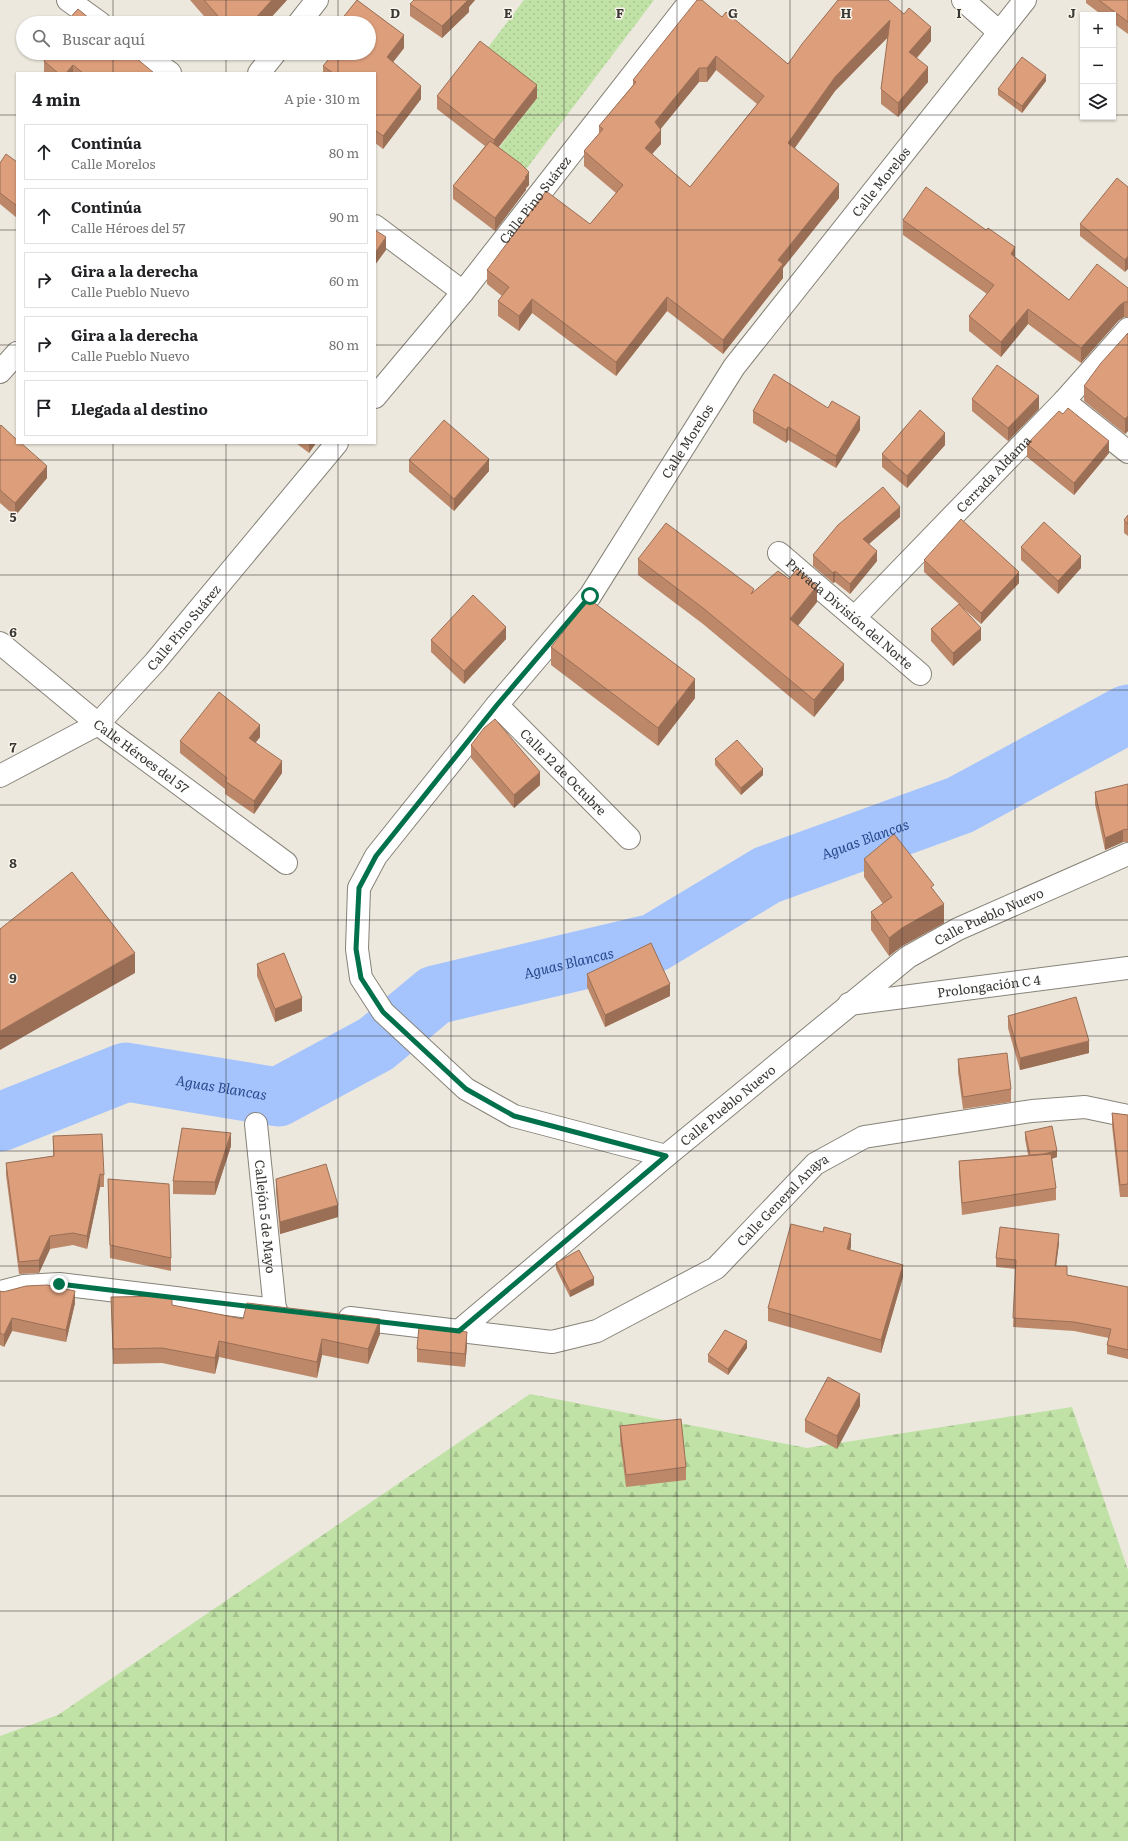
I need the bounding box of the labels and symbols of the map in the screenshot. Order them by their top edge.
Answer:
text: D [390,3,400,22]
text: E [504,3,513,22]
text: F [616,3,624,22]
text: G [728,3,738,22]
text: H [841,3,852,22]
text: I [956,3,962,22]
text: J [1068,3,1076,22]
street label: Calle Morelos [847,143,914,221]
street label: Calle Pino Suárez [494,152,575,247]
street label: Calle Morelos [656,400,717,482]
street label: Cerrada Aldama [951,431,1035,516]
text: 5 [9,507,17,526]
street label: Privada División del Norte [782,553,918,673]
street label: Calle Pino Suárez [142,580,225,674]
route start [581,587,599,605]
text: 6 [9,622,17,641]
street label: Calle Héroes del 57 [90,714,194,798]
street label: Calle 12 de Octubre [516,724,611,819]
text: 7 [9,737,17,756]
water label: Aguas Blancas [818,813,911,864]
text: 8 [9,853,17,872]
street label: Calle Pueblo Nuevo [930,882,1047,950]
water label: Aguas Blancas [521,942,615,983]
text: 9 [9,968,17,987]
street label: Prolongación C 4 [936,969,1042,1002]
street label: Calle Pueblo Nuevo [676,1060,780,1150]
water label: Aguas Blancas [174,1069,268,1104]
street label: Calle General Anaya [732,1148,832,1250]
street label: Callejón 5 de Mayo [251,1159,281,1275]
route end [50,1275,68,1293]

